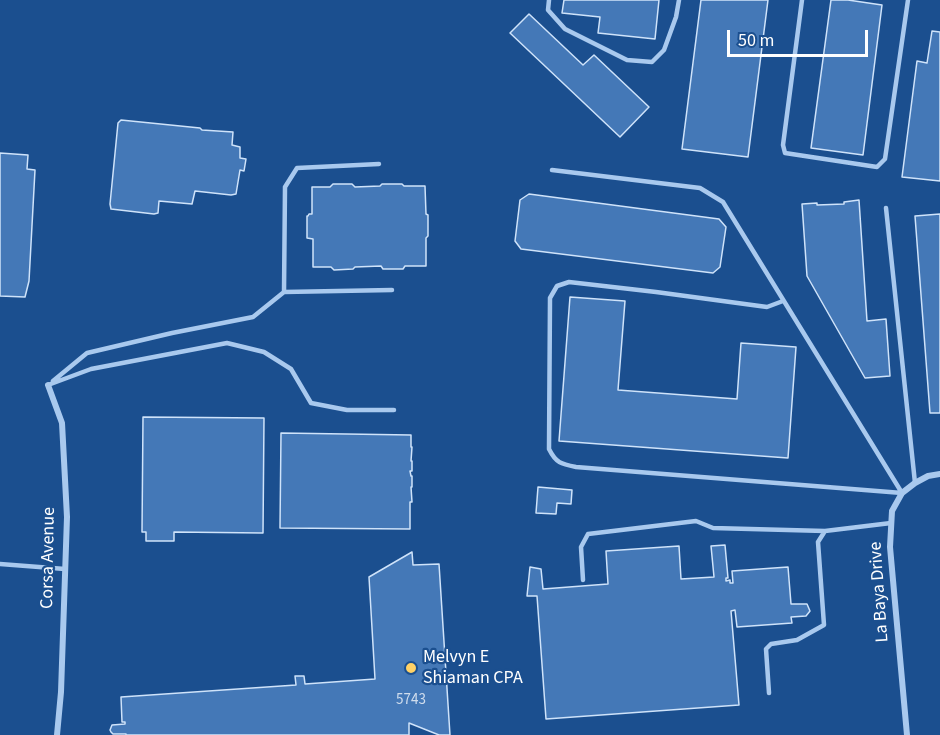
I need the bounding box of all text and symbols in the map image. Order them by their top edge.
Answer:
scale bar [730,18,871,56]
text: 50 m [738,28,774,53]
street label: Corsa Avenue [37,507,61,609]
street label: La Baya Drive [866,541,894,643]
place label: Melvyn E Shiaman CPA [423,647,523,690]
marker: Melvyn E Shiaman CPA [404,661,418,675]
house number: 5743 [396,692,426,710]

